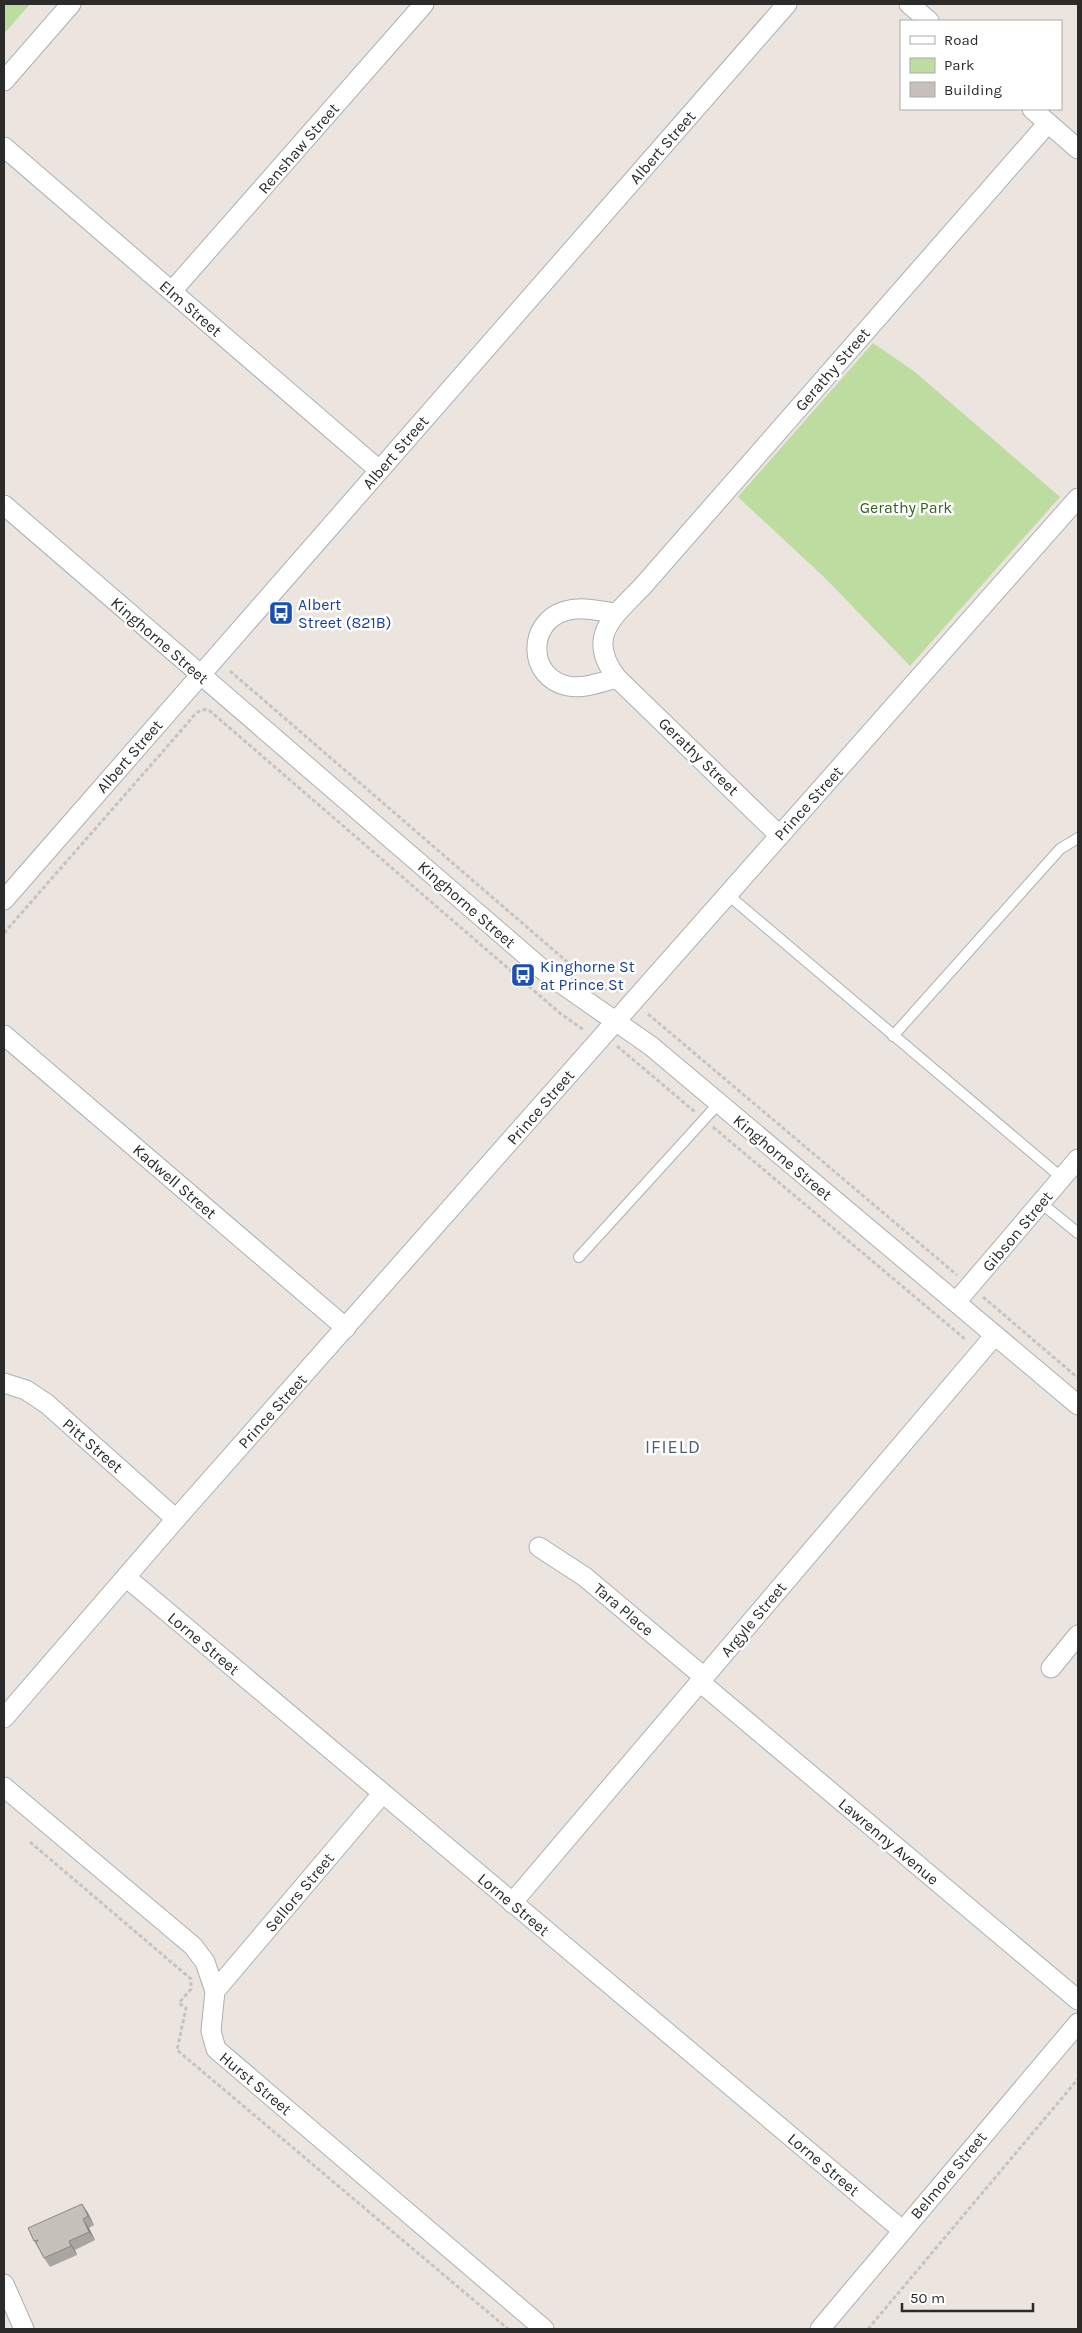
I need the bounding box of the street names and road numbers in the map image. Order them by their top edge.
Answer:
street label: Renshaw Street [254,99,343,198]
street label: Albert Street [625,107,699,188]
street label: Elm Street [156,276,226,341]
street label: Gerathy Street [791,324,874,415]
street label: Albert Street [358,412,432,493]
street label: Kinghorne Street [107,593,212,688]
street label: Gerathy Street [655,713,743,799]
street label: Albert Street [92,716,166,797]
street label: Prince Street [770,762,847,844]
street label: Kinghorne Street [414,857,519,952]
street label: Prince Street [503,1066,578,1149]
street label: Kinghorne Street [729,1111,836,1204]
street label: Kadwell Street [129,1140,220,1223]
street label: Gibson Street [978,1187,1057,1275]
street label: Prince Street [234,1370,311,1452]
street label: Pitt Street [59,1414,127,1477]
street label: Argyle Street [717,1578,790,1661]
street label: Tara Place [590,1579,658,1640]
street label: Lorne Street [164,1608,243,1679]
street label: Lawrenny Avenue [835,1794,943,1889]
street label: Sellors Street [261,1849,338,1936]
street label: Lorne Street [474,1869,553,1940]
street label: Hurst Street [216,2048,296,2119]
street label: Belmore Street [906,2128,990,2223]
street label: Lorne Street [784,2129,863,2200]

